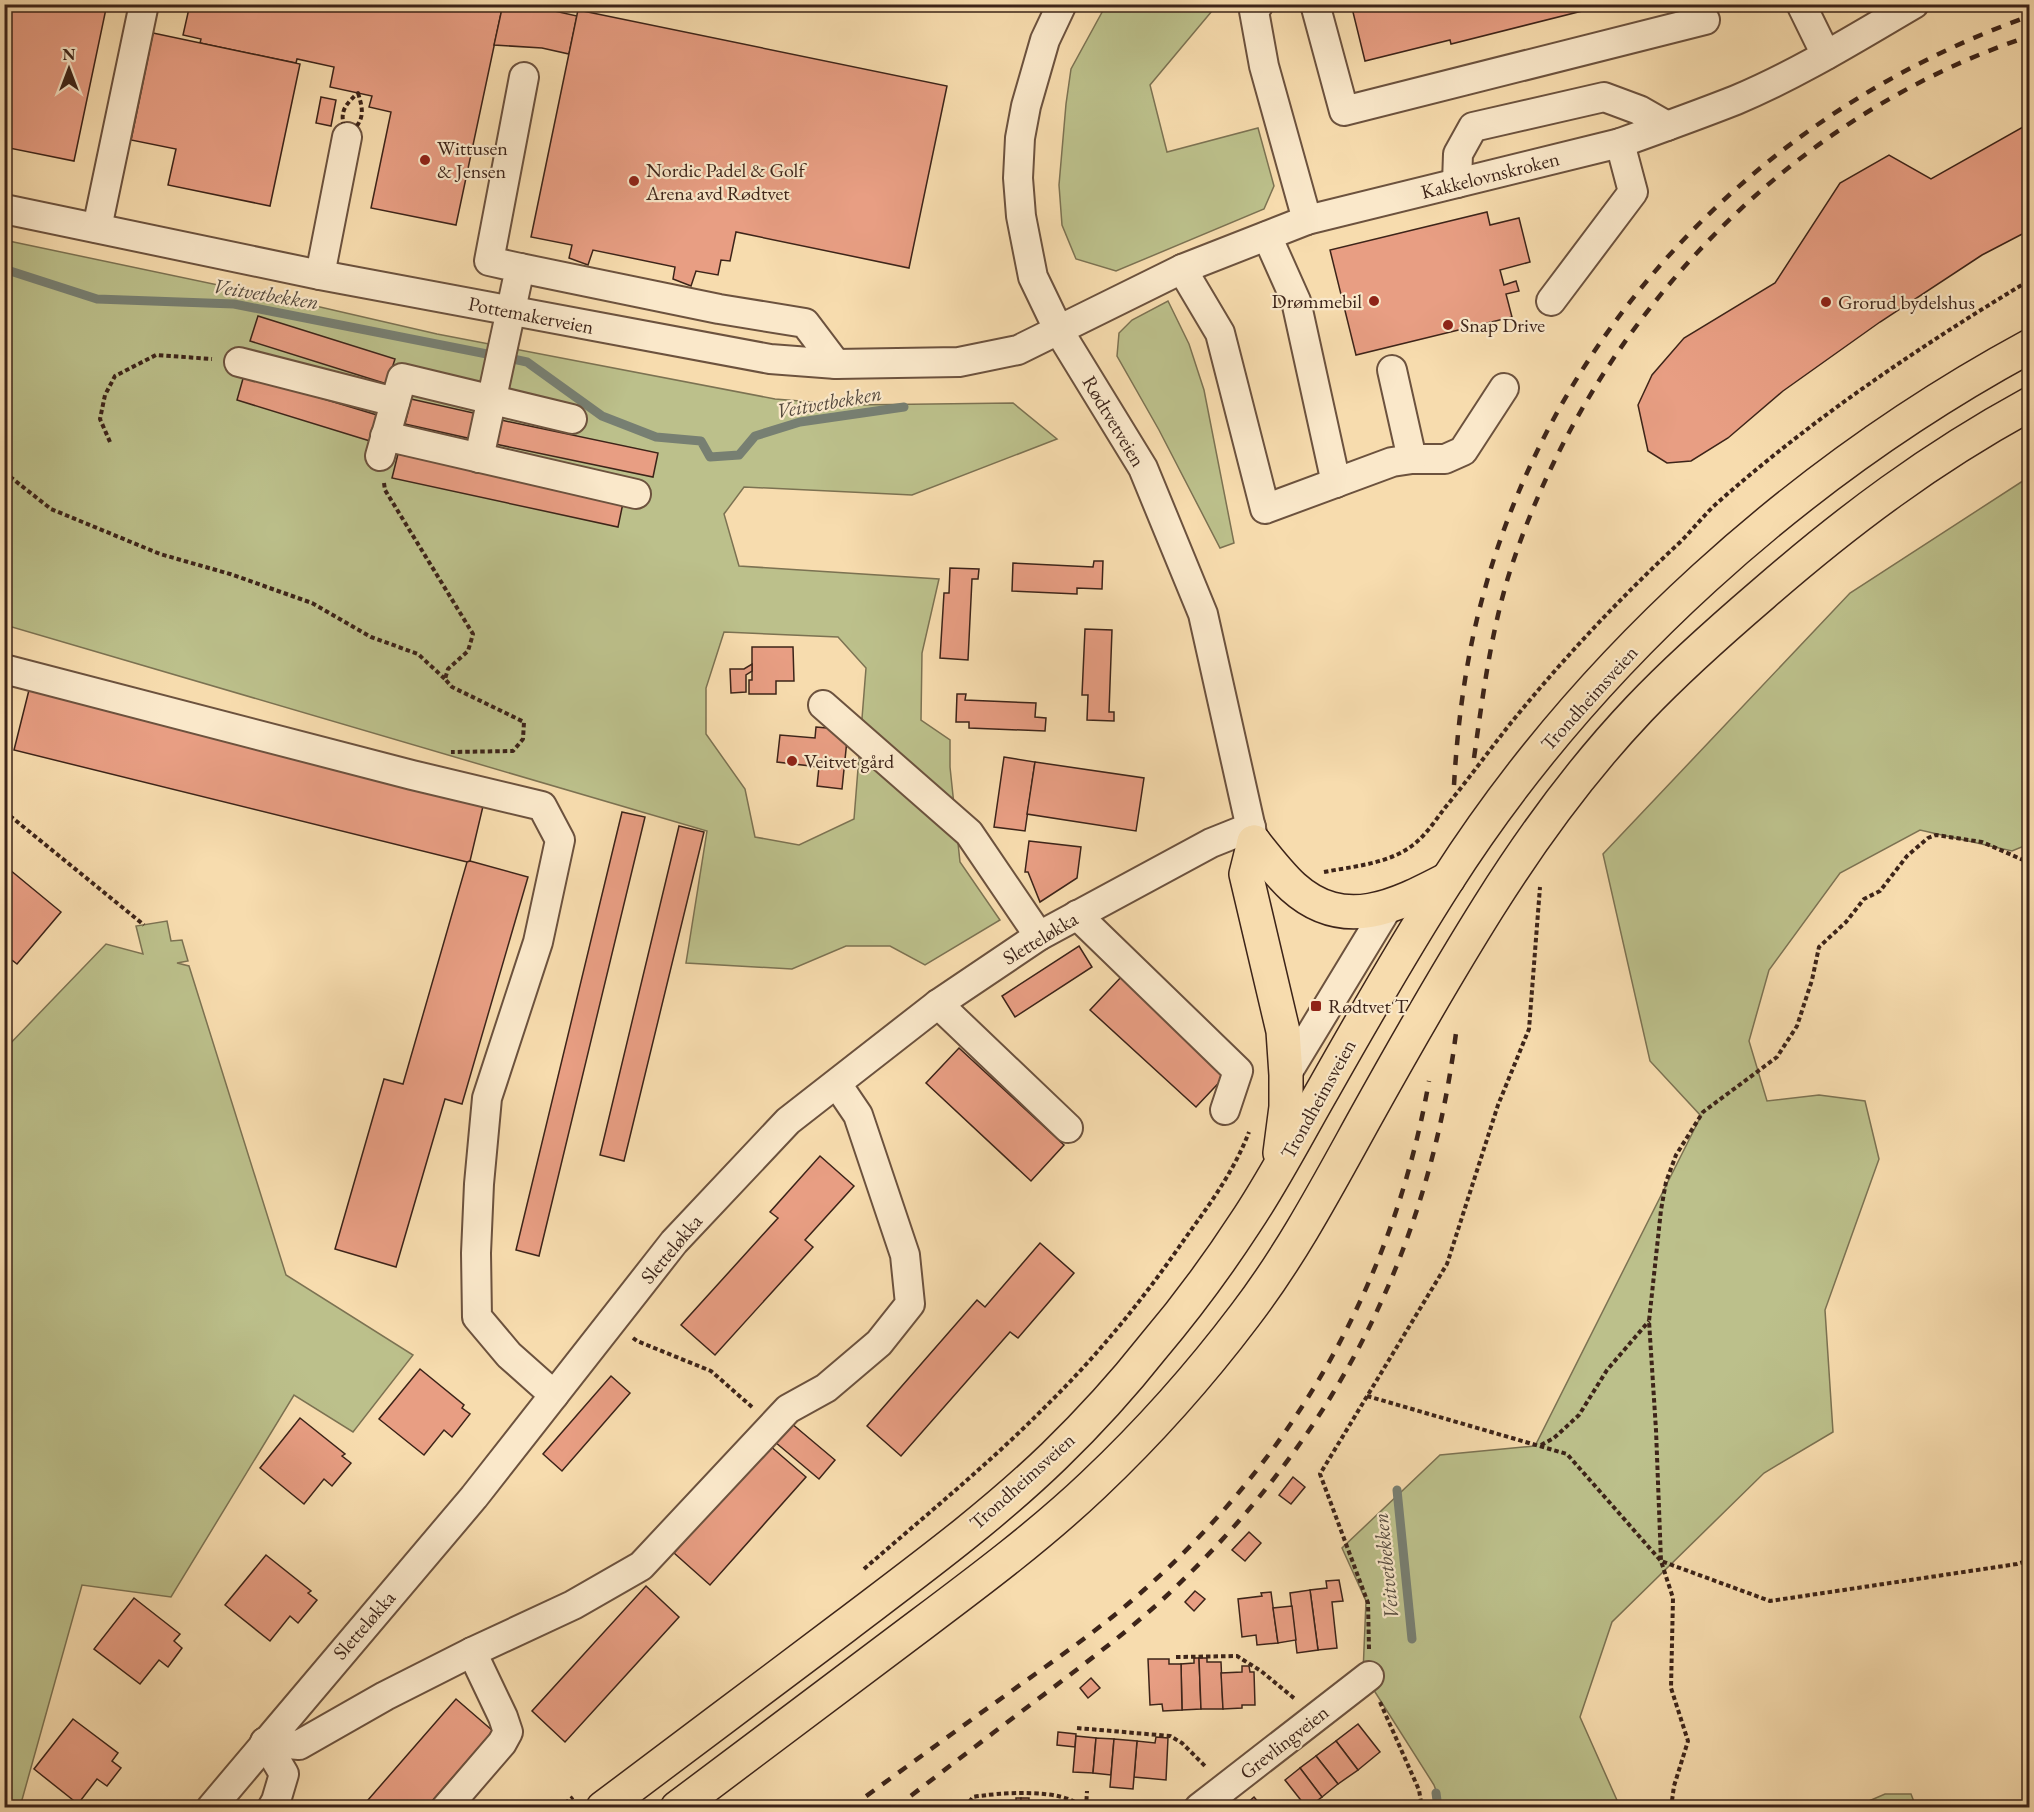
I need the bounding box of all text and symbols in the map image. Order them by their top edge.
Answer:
north arrow [39,39,99,99]
text: N [63,44,76,65]
place label: Wittusen & Jensen [437,135,508,184]
street label: Kakkelovnskroken [1418,145,1562,205]
marker: Wittusen & Jensen [418,153,432,167]
place label: Nordic Padel & Golf Arena avd Rødtvet [645,157,807,206]
marker: Nordic Padel & Golf Arena avd Rødtvet [627,174,641,188]
water label: Veitvetbekken [211,272,321,315]
place label: Drømmebil [1272,288,1362,314]
place label: Grorud bydelshus [1838,289,1975,315]
street label: Pottemakerveien [466,290,596,340]
marker: Drømmebil [1367,294,1381,308]
marker: Grorud bydelshus [1819,295,1833,309]
place label: Snap Drive [1460,312,1545,338]
marker: Snap Drive [1441,318,1455,332]
street label: Rødtvetveien [1077,371,1152,472]
water label: Veitvetbekken [774,379,884,424]
street label: Trondheimsveien [1535,640,1643,756]
place label: Veitvet gård [804,748,895,774]
marker: Veitvet gård [785,754,799,768]
street label: Sletteløkka [998,905,1082,971]
place label: Rødtvet T [1328,993,1409,1019]
marker: Rødtvet T [1309,999,1323,1013]
street label: Trondheimsveien [1274,1034,1362,1163]
street label: Sletteløkka [634,1209,708,1289]
street label: Trondheimsveien [964,1427,1080,1535]
water label: Veitvetbekken [1367,1512,1404,1620]
street label: Sletteløkka [327,1585,401,1665]
street label: Grevlingveien [1234,1699,1334,1785]

